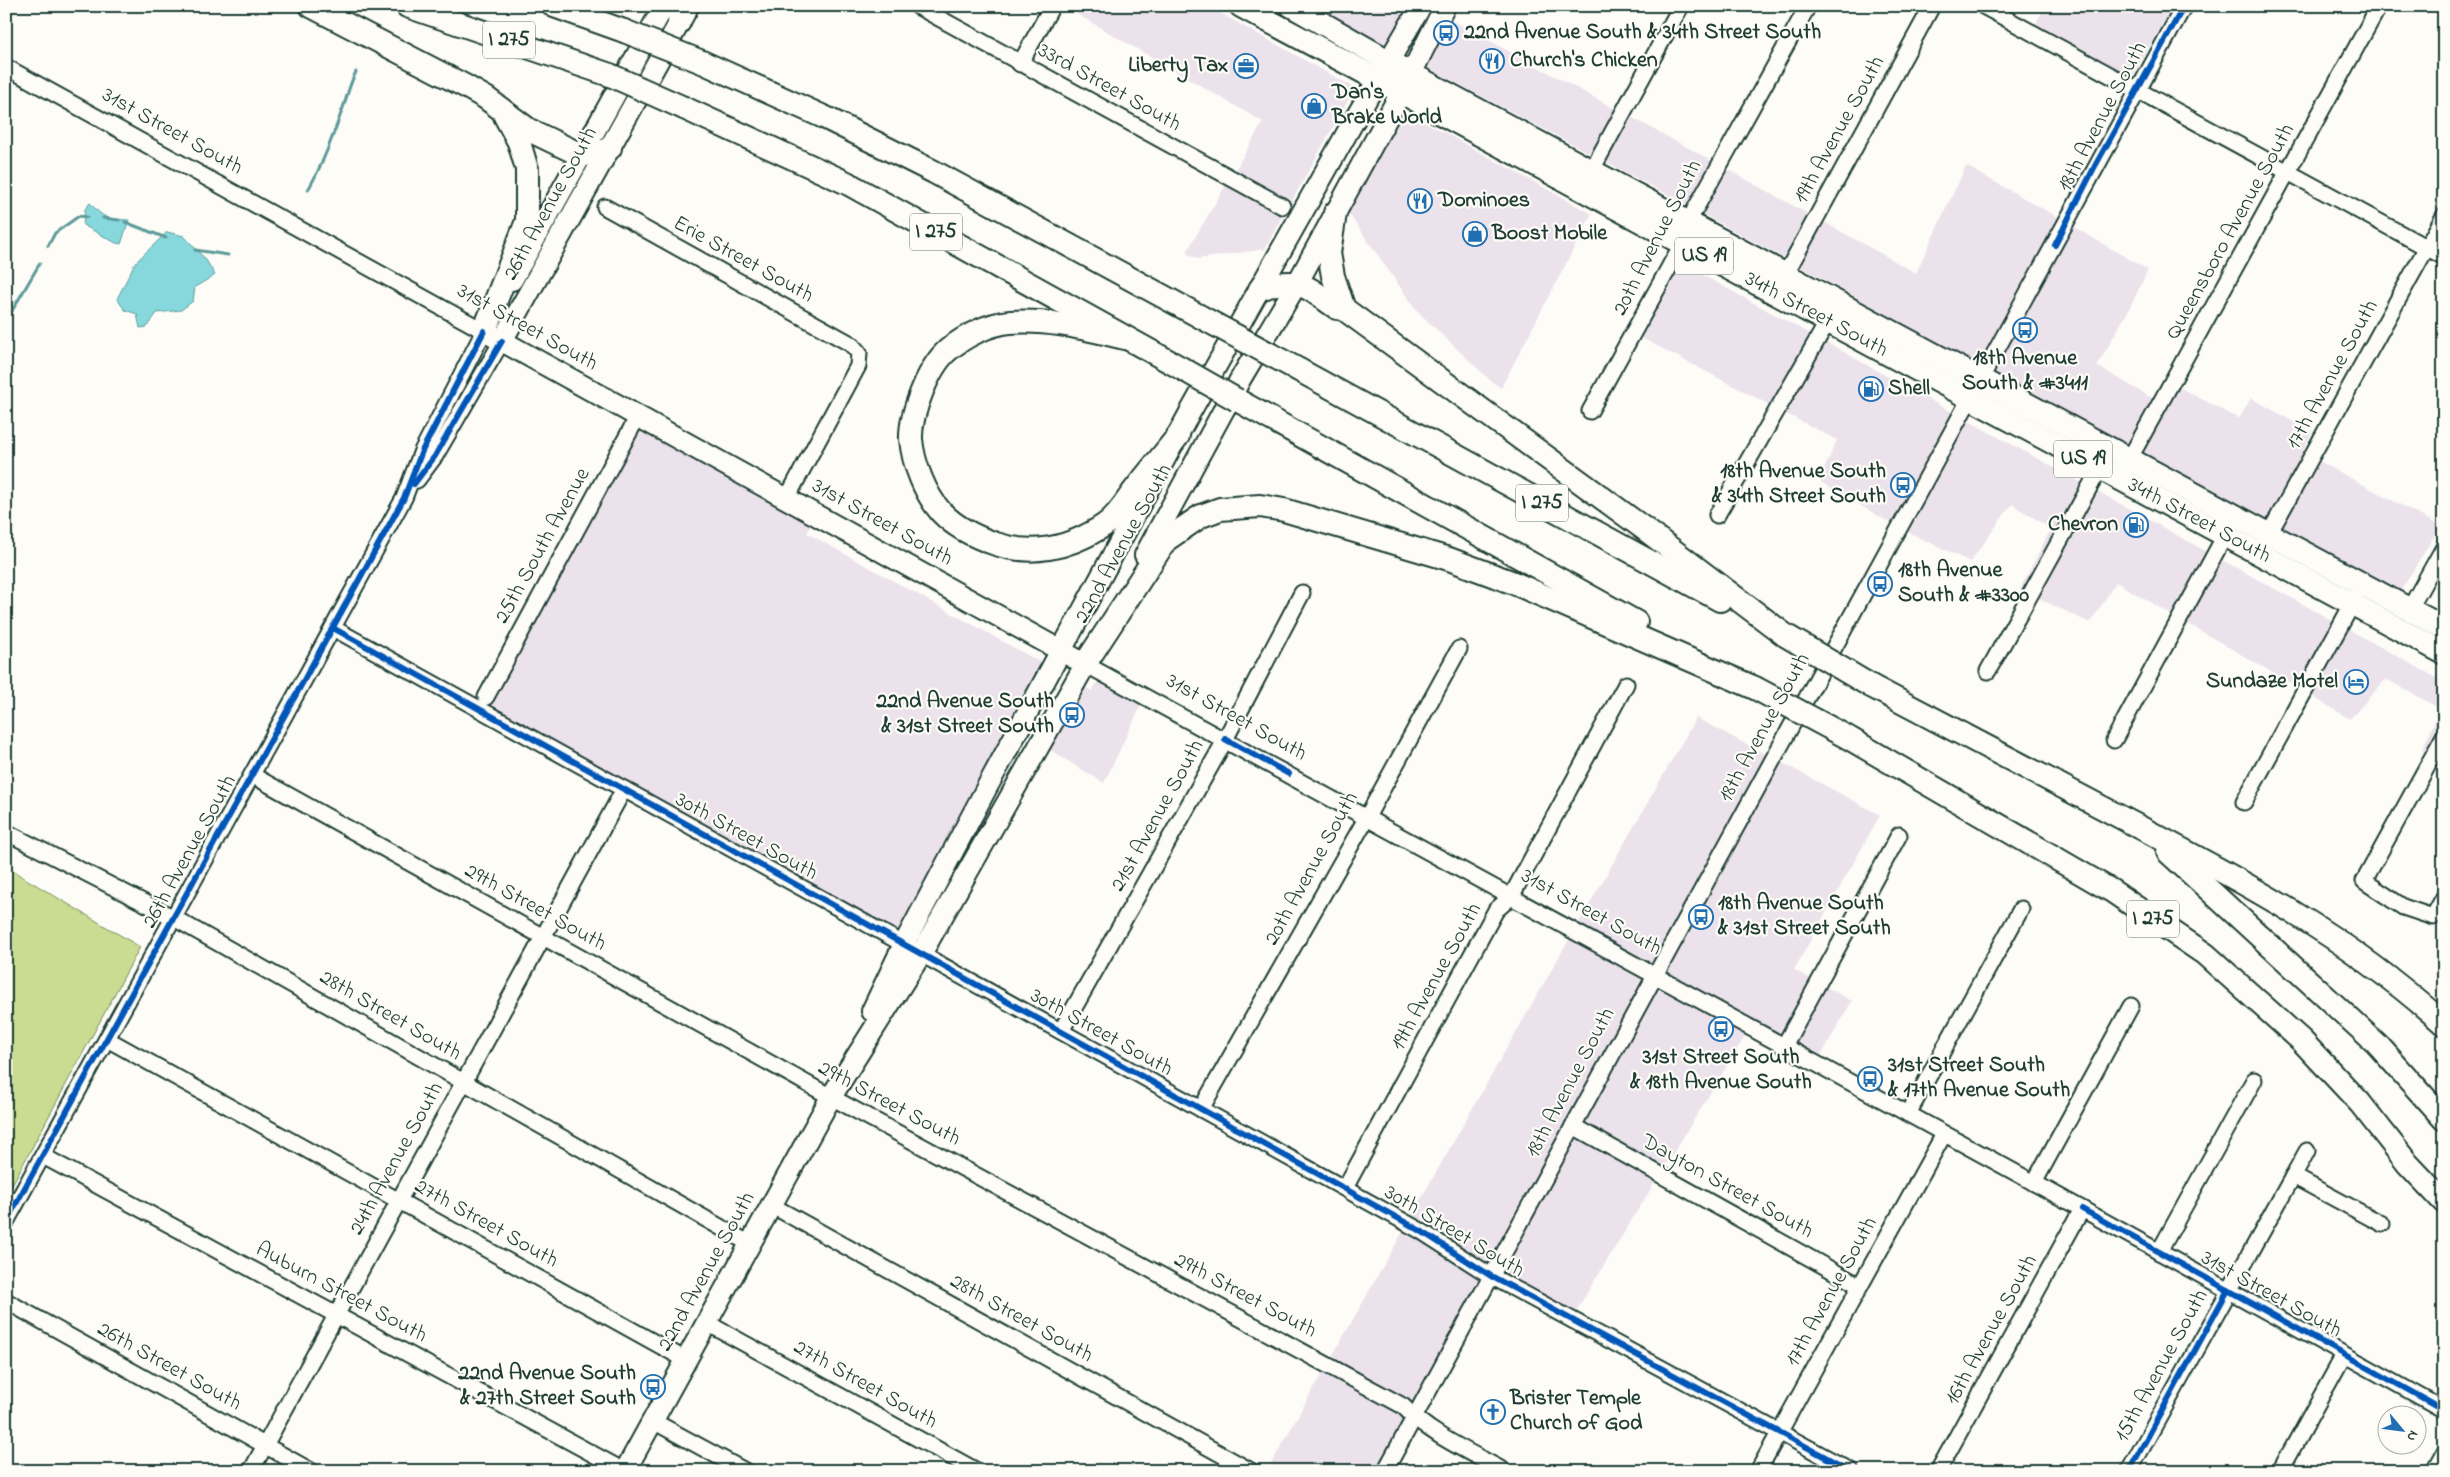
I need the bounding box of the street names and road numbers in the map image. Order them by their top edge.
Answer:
road number: I 275 [483,22,535,58]
street label: 33rd Street South [1031,35,1187,141]
street label: 18th Avenue South [2050,36,2156,198]
street label: 19th Avenue South [1786,50,1894,210]
street label: 31st Street South [96,80,248,184]
street label: Queensboro Avenue South [2158,118,2304,346]
street label: 26th Avenue South [496,121,606,287]
street label: 20th Avenue South [1605,155,1711,321]
street label: Erie Street South [667,208,819,312]
road number: I 275 [910,213,962,250]
road number: US 19 [1675,238,1733,274]
street label: 34th Street South [1739,264,1893,366]
street label: 31st Street South [451,276,603,380]
street label: 17th Avenue South [2279,294,2387,456]
road number: US 19 [2054,440,2112,478]
street label: 22nd Avenue South [1067,458,1181,630]
street label: 25th South Avenue [487,462,599,630]
street label: 34th Street South [2122,470,2276,572]
street label: 31st Street South [806,471,958,575]
road number: I 275 [1516,484,1568,522]
street label: 18th Avenue South [1711,648,1819,808]
street label: 31st Street South [1160,666,1312,770]
street label: 21st Avenue South [1103,734,1213,898]
street label: 26th Avenue South [135,769,245,935]
street label: 30th Street South [669,785,823,889]
street label: 20th Avenue South [1257,786,1367,952]
street label: 29th Street South [458,856,612,960]
street label: 31st Street South [1515,861,1667,965]
street label: 19th Avenue South [1383,897,1491,1057]
road number: I 275 [2127,901,2179,938]
street label: 28th Street South [313,962,467,1070]
street label: 30th Street South [1024,981,1178,1085]
street label: 18th Avenue South [1518,1002,1624,1164]
street label: 29th Street South [812,1053,966,1155]
street label: 24th Avenue South [342,1077,452,1241]
street label: Dayton Street South [1634,1126,1819,1248]
street label: 27th Street South [408,1171,564,1277]
street label: 30th Street South [1378,1177,1530,1287]
street label: 22nd Avenue South [650,1186,764,1358]
street label: 17th Avenue South [1778,1211,1886,1373]
street label: Auburn Street South [249,1234,433,1352]
street label: 31st Street South [2195,1243,2347,1347]
street label: 29th Street South [1168,1245,1322,1347]
street label: 16th Avenue South [1937,1249,2047,1411]
street label: 28th Street South [944,1266,1098,1372]
street label: 15th Avenue South [2107,1284,2217,1448]
street label: 26th Street South [91,1314,247,1420]
street label: 27th Street South [787,1332,943,1438]

